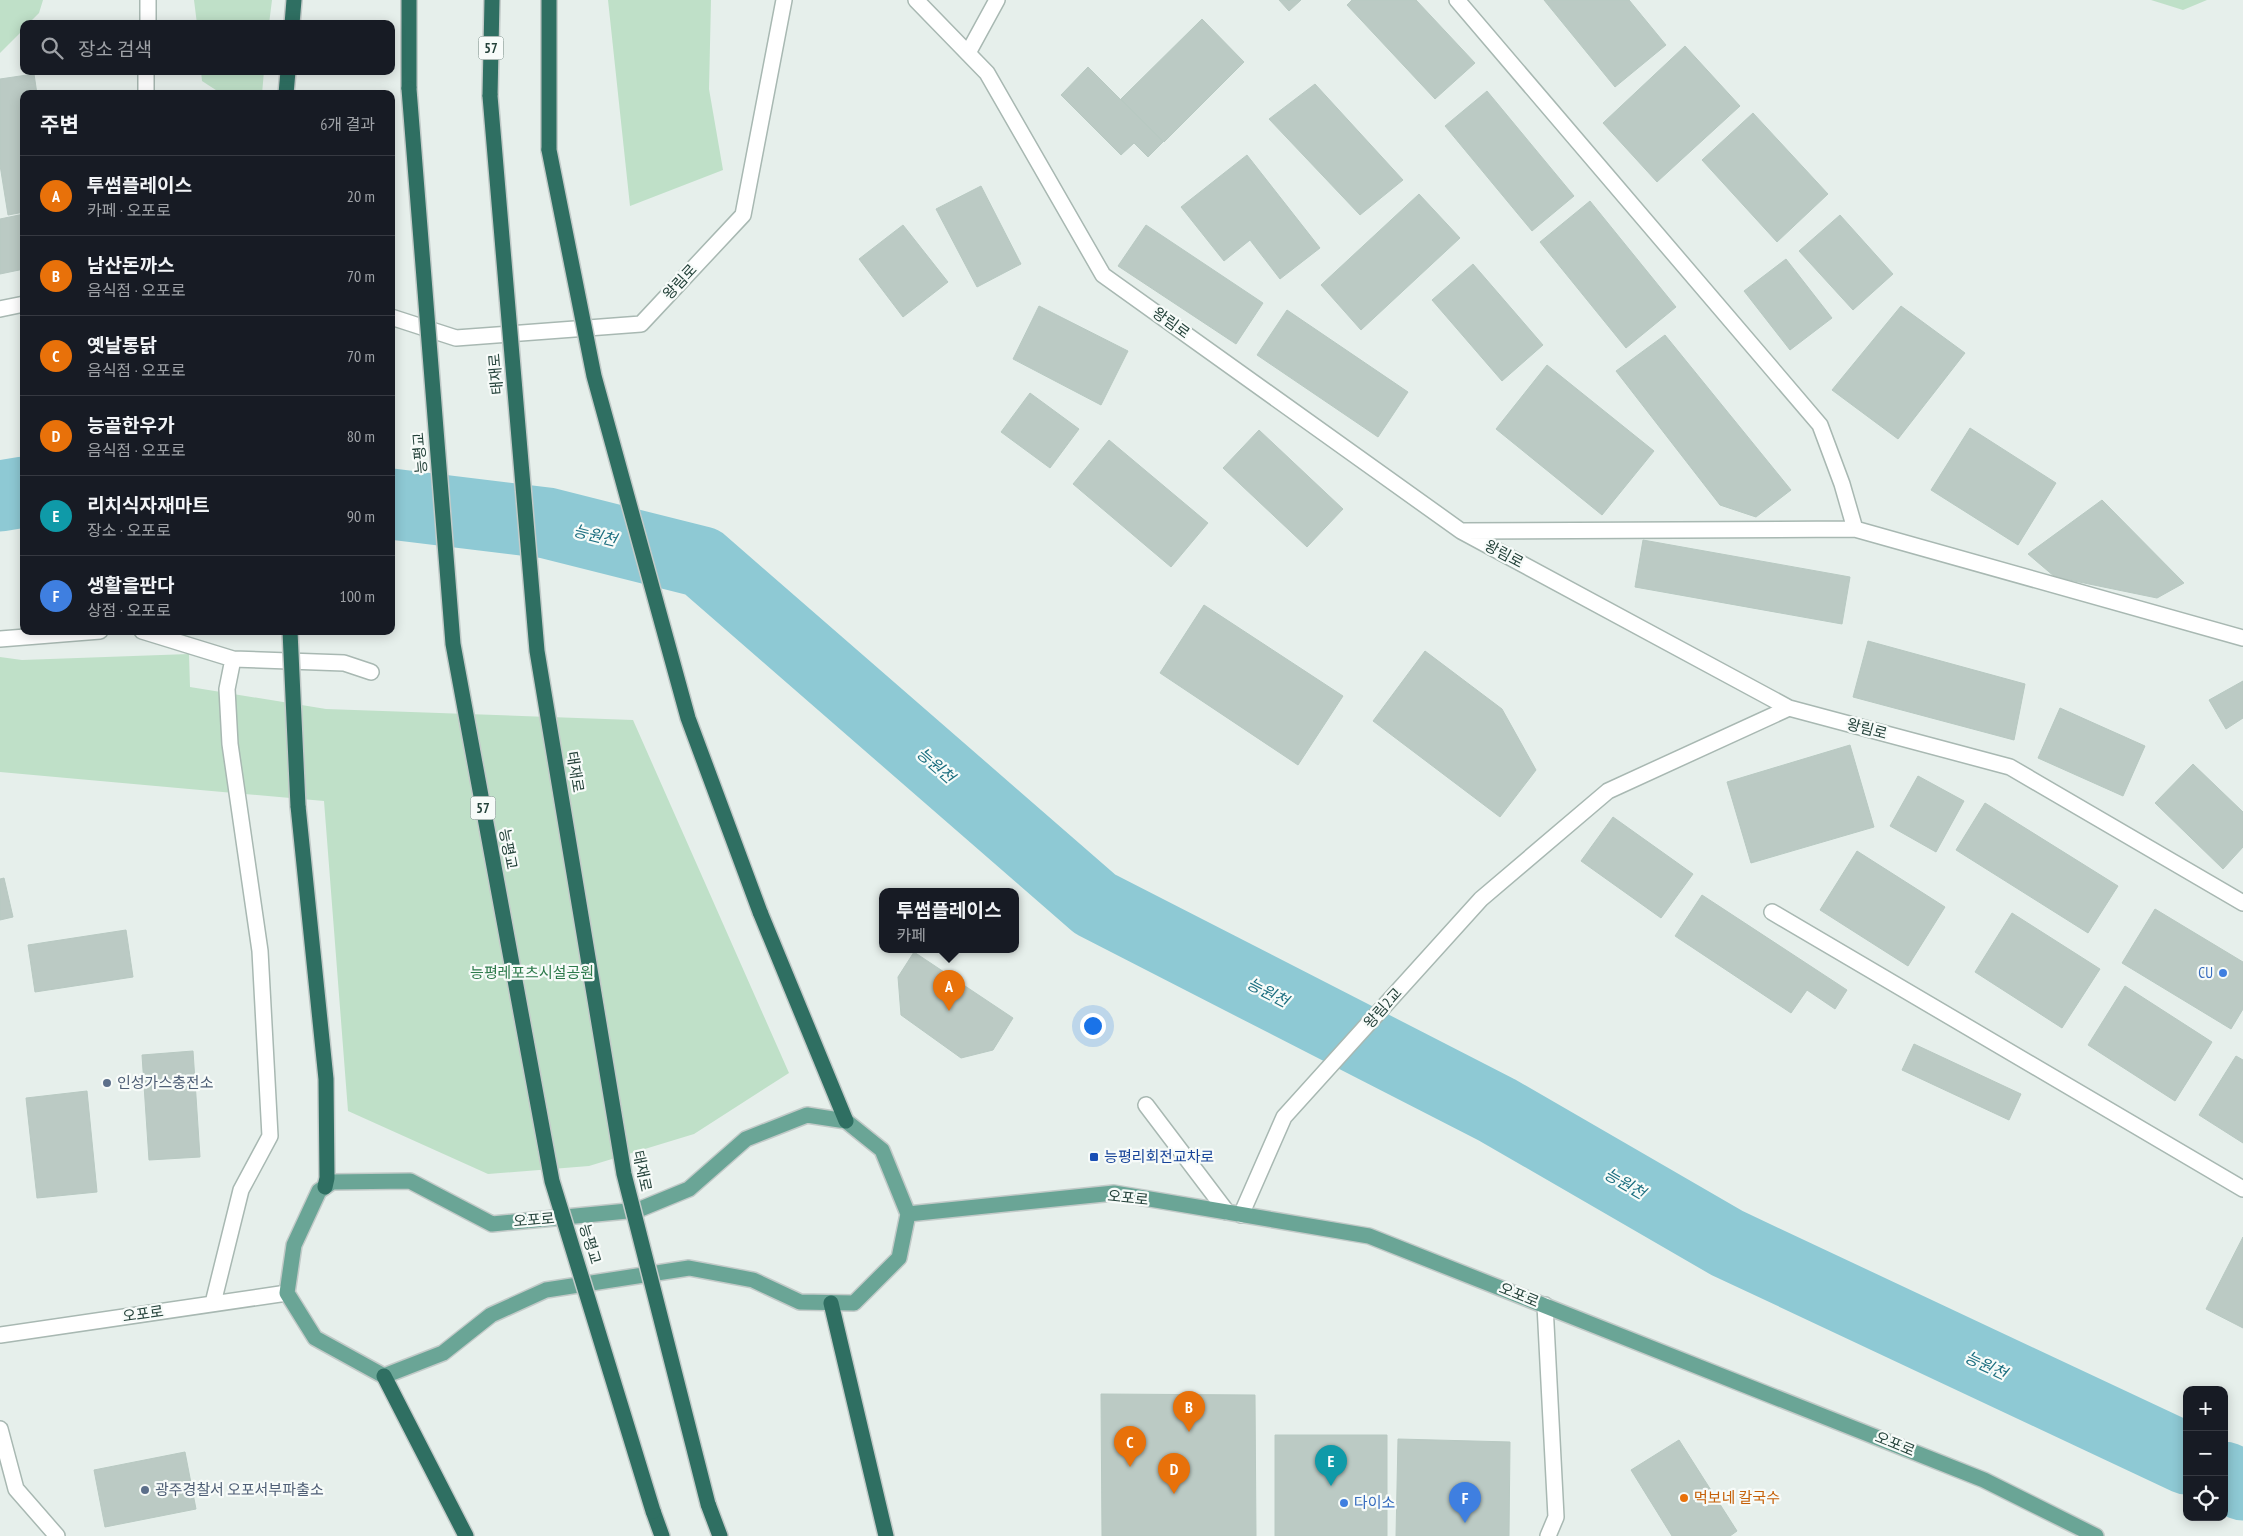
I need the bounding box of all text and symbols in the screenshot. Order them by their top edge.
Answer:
search box [20,20,395,75]
icon: search [38,34,66,62]
road number: 57 [478,36,504,59]
text: 장소 검색 [78,37,152,61]
text: 주변 [40,111,79,138]
text: 6개 결과 [320,114,375,134]
text: 투썸플레이스 [87,173,192,197]
text: A [52,186,60,206]
text: 20 m [347,186,375,206]
text: 카페 · 오포로 [87,200,171,220]
text: 남산돈까스 [87,253,174,277]
street label: 왕림로 [659,260,701,303]
text: B [52,266,60,286]
text: 70 m [347,266,375,286]
text: 음식점 · 오포로 [87,280,186,300]
street label: 왕림로 [1149,303,1194,342]
text: 옛날통닭 [87,333,157,357]
text: C [52,346,60,366]
text: 70 m [347,346,375,366]
street label: 태재로 [484,353,507,395]
text: 음식점 · 오포로 [87,360,186,380]
text: 능골한우가 [87,413,174,437]
text: D [52,426,60,446]
text: 80 m [347,426,375,446]
street label: 능평교 [408,432,431,474]
text: 음식점 · 오포로 [87,440,186,460]
text: 리치식자재마트 [87,493,209,517]
text: E [53,506,59,526]
text: 90 m [347,506,375,526]
text: 장소 · 오포로 [87,520,171,540]
water label: 능원천 [571,520,621,551]
street label: 왕림로 [1481,535,1527,572]
text: 생활을판다 [87,573,174,597]
text: F [53,586,59,606]
text: 100 m [340,586,375,606]
text: 상점 · 오포로 [87,600,171,620]
street label: 왕림로 [1845,714,1890,743]
water label: 능원천 [913,743,961,789]
street label: 태재로 [563,750,588,794]
road number: 57 [470,796,496,820]
street label: 능평교 [495,827,522,871]
popup [879,888,1019,953]
text: 투썸플레이스 [897,898,1001,922]
text: 카페 [897,925,926,945]
park label: 능평레포츠시설공원 [470,963,594,982]
place label: CU [2198,963,2213,982]
marker: CU [2217,967,2229,979]
pin: A [933,970,965,1011]
water label: 능원천 [1244,973,1294,1012]
street label: 왕림2교 [1359,983,1406,1032]
your location [1080,1013,1106,1039]
place label: 인성가스충전소 [117,1073,214,1092]
marker: 인성가스충전소 [101,1077,113,1089]
place label: 능평리회전교차로 [1104,1147,1214,1166]
street label: 태재로 [629,1149,656,1193]
marker: 능평리회전교차로 [1088,1151,1100,1163]
water label: 능원천 [1601,1163,1651,1204]
street label: 오포로 [1106,1186,1150,1209]
street label: 오포로 [513,1208,555,1231]
street label: 능평교 [575,1221,606,1266]
street label: 오포로 [1496,1278,1542,1311]
street label: 오포로 [121,1301,165,1326]
water label: 능원천 [1962,1347,2012,1384]
map controls [2183,1386,2228,1521]
button: + [2183,1386,2228,1431]
pin: B [1173,1391,1205,1432]
pin: C [1114,1426,1146,1467]
street label: 오포로 [1872,1427,1918,1460]
button: − [2183,1431,2228,1476]
pin: E [1315,1445,1347,1486]
pin: D [1158,1453,1190,1494]
button: locate [2183,1476,2228,1521]
place label: 광주경찰서 오포서부파출소 [155,1480,324,1499]
pin: F [1449,1482,1481,1523]
marker: 광주경찰서 오포서부파출소 [139,1484,151,1496]
place label: 먹보네 칼국수 [1694,1488,1780,1507]
marker: 먹보네 칼국수 [1678,1492,1690,1504]
place label: 다이소 [1354,1493,1396,1512]
marker: 다이소 [1338,1497,1350,1509]

